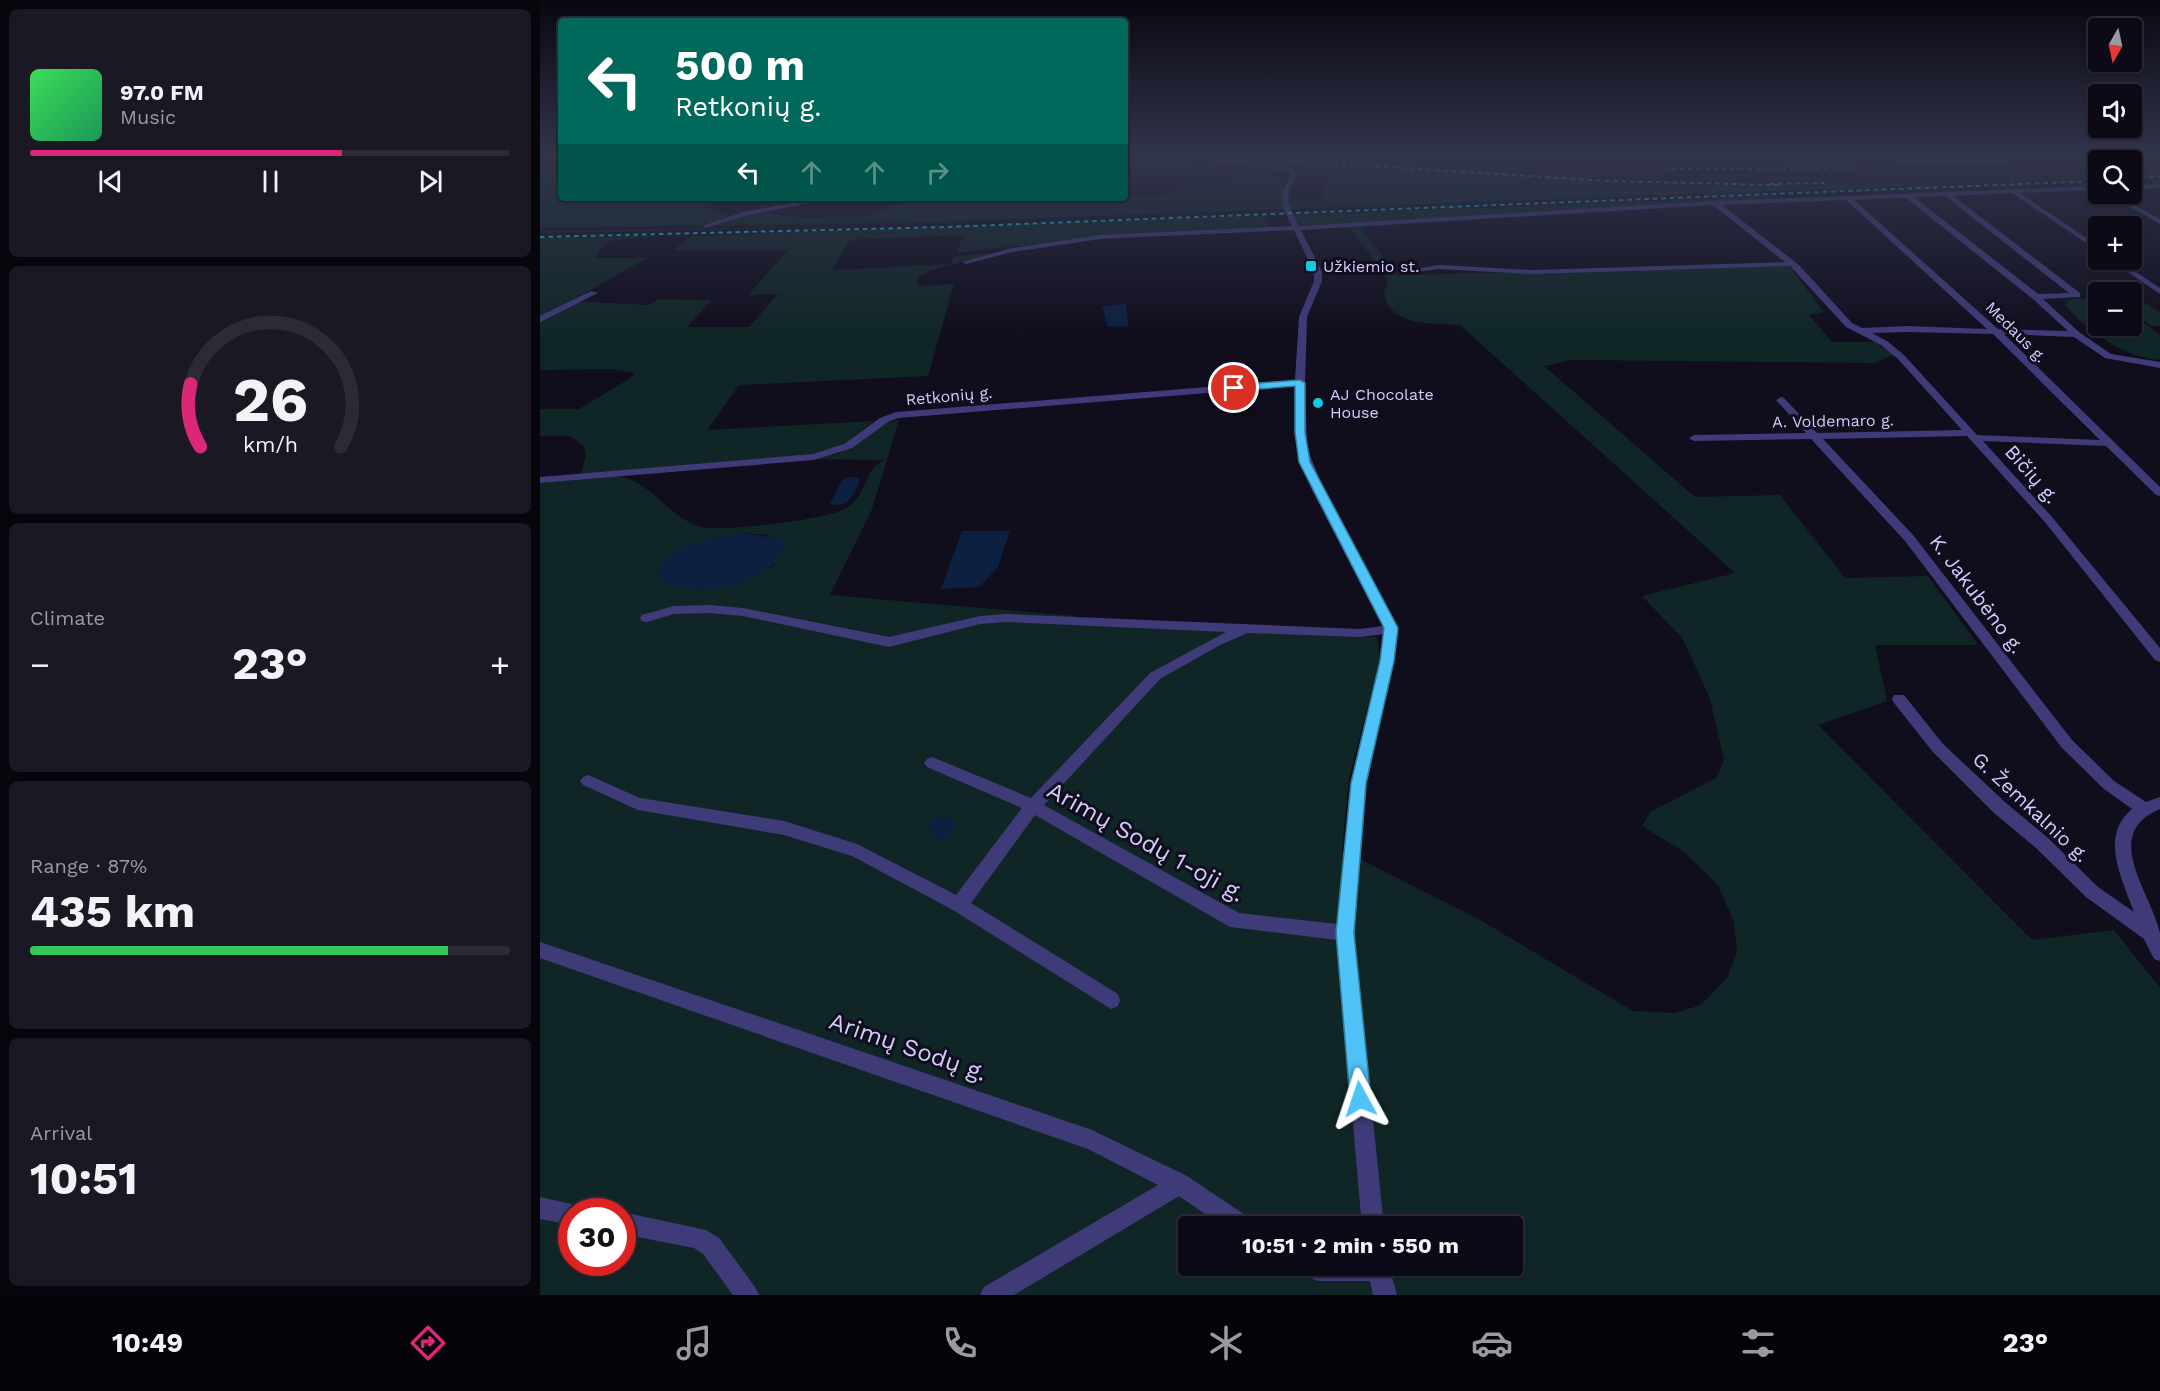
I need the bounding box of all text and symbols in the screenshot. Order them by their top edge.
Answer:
north arrow [2088,18,2142,72]
map controls [2088,18,2142,336]
text: 500 m [675,41,805,90]
icon: left [576,42,654,120]
text: 97.0 FM [120,80,204,105]
button: sound [2088,84,2142,138]
text: Retkonių g. [675,91,821,123]
text: Music [120,105,176,129]
button: search [2088,150,2142,204]
icon: left [732,156,765,189]
icon: ahead [795,156,828,189]
icon: ahead [858,156,891,189]
icon: right [921,156,954,189]
icon: previous [94,165,127,198]
icon: pause [254,165,287,198]
icon: next [414,165,447,198]
button: + [2088,216,2142,270]
place label: Užkiemio st. [1323,257,1419,276]
marker: Užkiemio st. [1304,259,1318,273]
button: − [2088,282,2142,336]
street label: Medaus g. [1982,298,2050,366]
pin [1208,362,1259,413]
text: 26 [232,363,308,436]
icon: arrive [1217,371,1250,404]
street label: Retkonių g. [905,383,993,409]
place label: AJ Chocolate House [1330,385,1434,422]
marker: AJ Chocolate House [1311,396,1325,410]
street label: A. Voldemaro g. [1772,410,1894,432]
text: km/h [242,433,298,458]
street label: Bičių g. [2000,440,2064,508]
street label: K. Jakubėno g. [1925,530,2029,658]
text: Climate [30,606,105,630]
text: 23° [232,637,308,690]
text: − [30,645,50,684]
text: + [490,645,510,684]
street label: G. Žemkalnio g. [1968,747,2094,867]
street label: Arimų Sodų 1-oji g. [1042,776,1250,908]
text: Range · 87% [30,854,147,878]
text: 435 km [30,885,195,938]
street label: Arimų Sodų g. [826,1007,990,1087]
position arrow [1328,1067,1392,1131]
text: Arrival [30,1121,92,1145]
text: 10:51 [30,1152,138,1205]
speed limit sign: 30 [558,1198,636,1276]
text: 10:51 · 2 min · 550 m [1242,1233,1459,1258]
icon: directions [407,1322,449,1364]
icon: music [673,1322,715,1364]
icon: phone [939,1322,981,1364]
icon: climate [1205,1322,1247,1364]
icon: car [1471,1322,1513,1364]
icon: filters [1737,1322,1779,1364]
text: 10:49 [112,1327,183,1359]
text: 23° [2003,1327,2048,1359]

